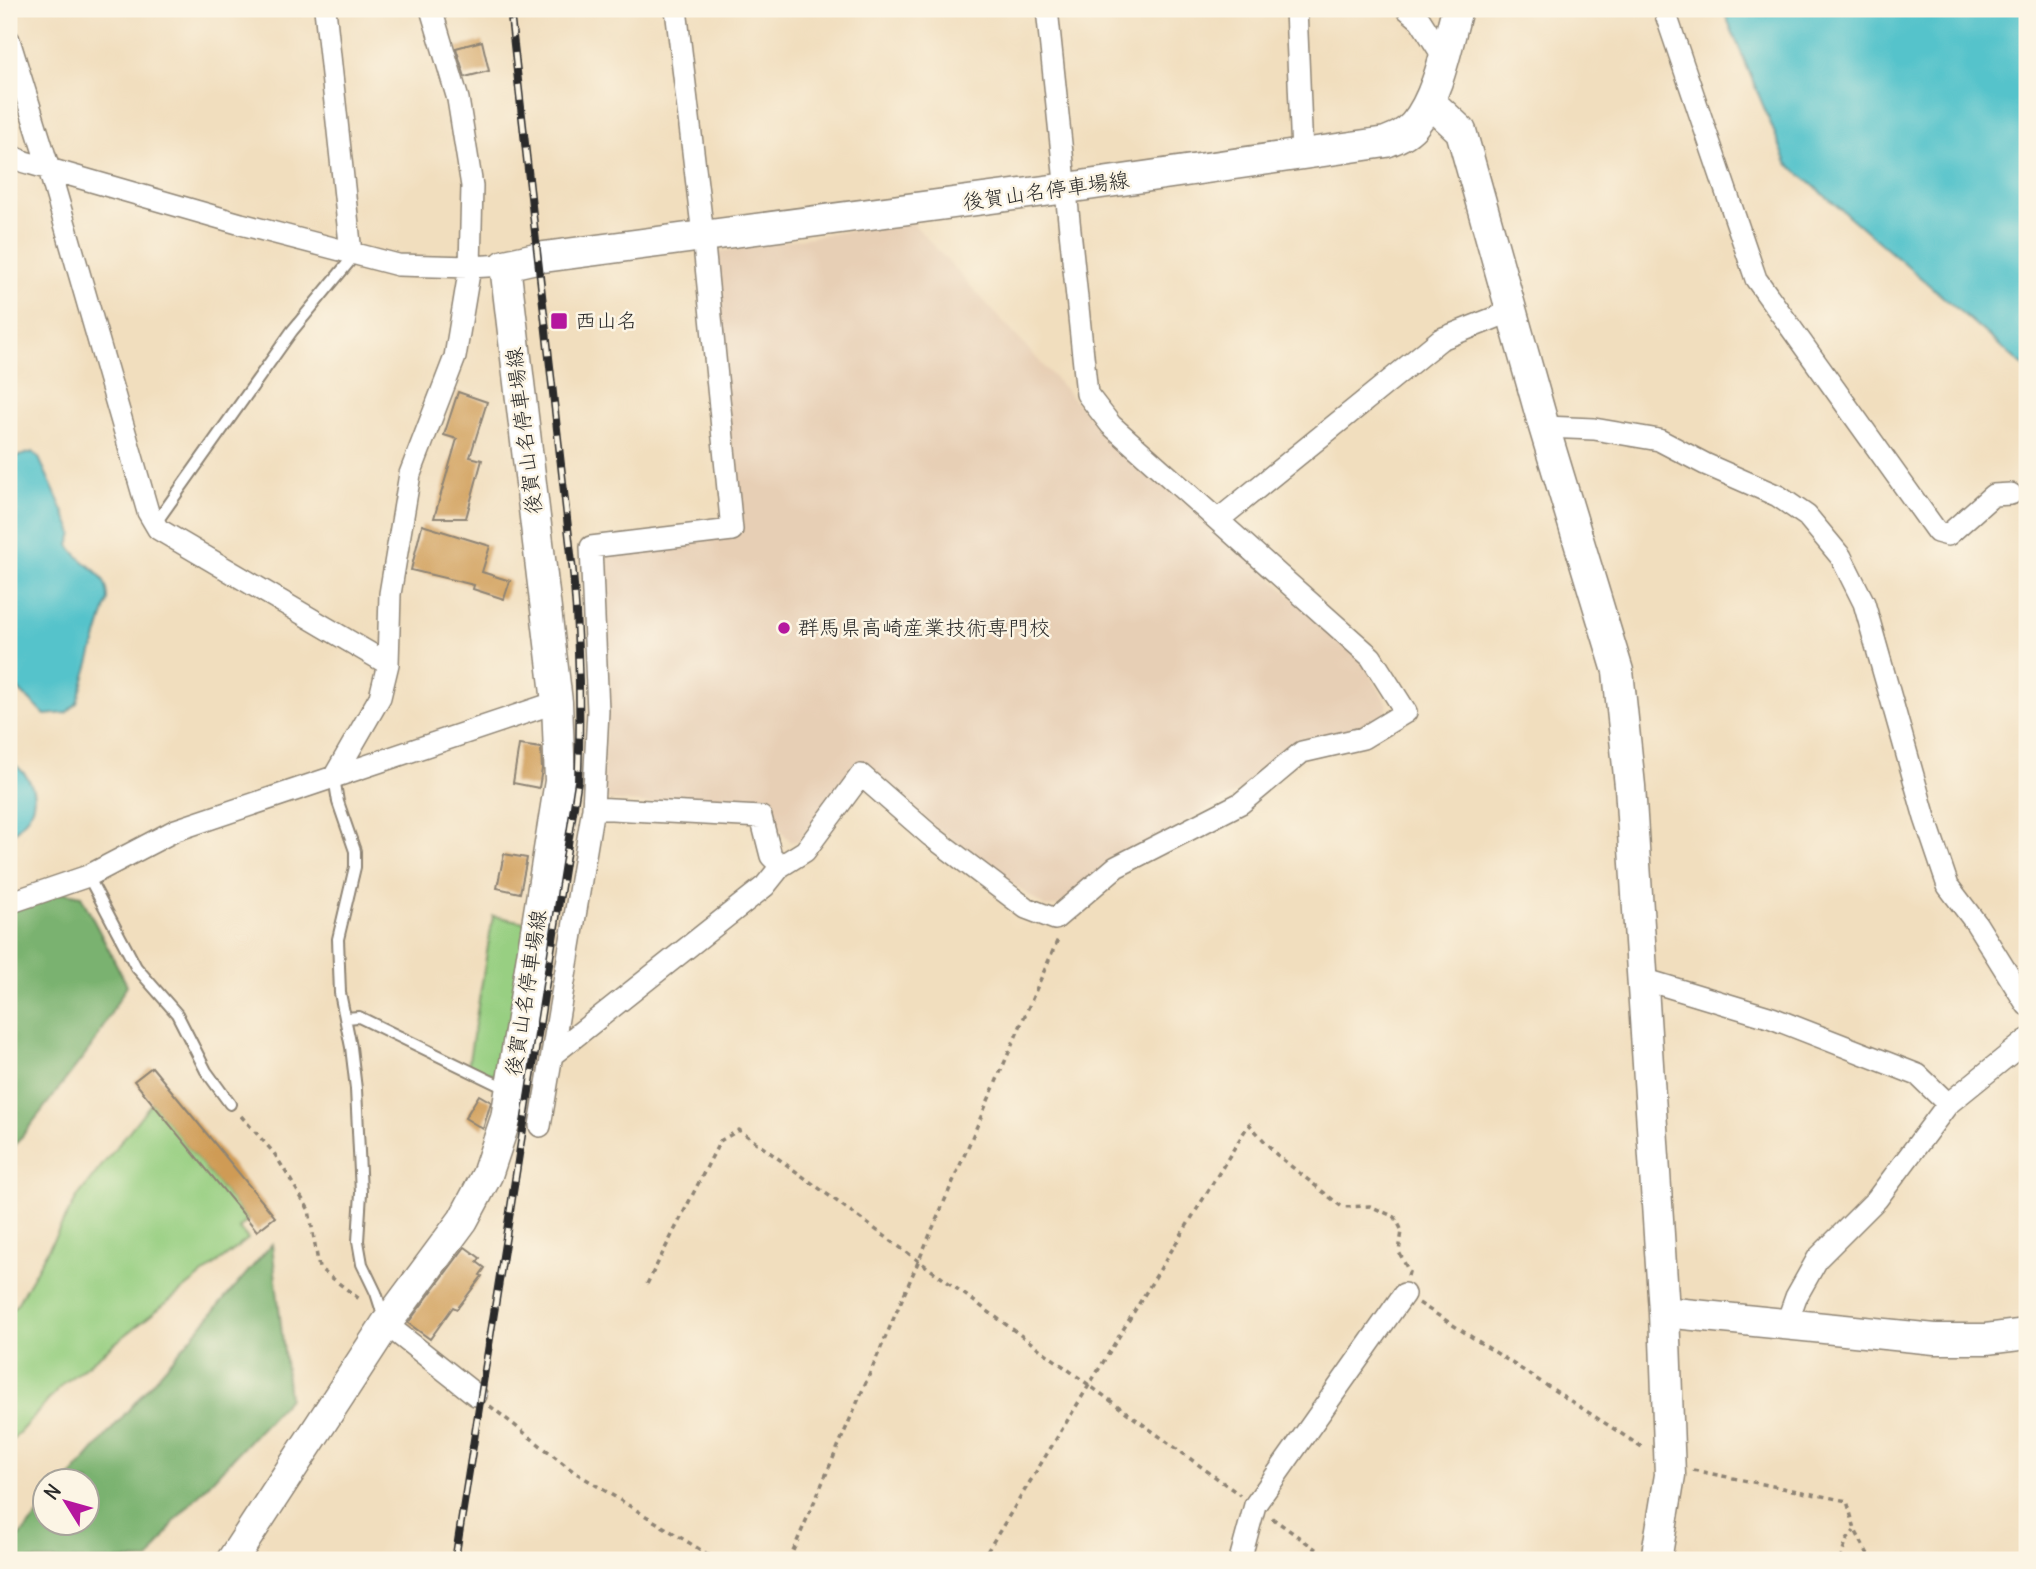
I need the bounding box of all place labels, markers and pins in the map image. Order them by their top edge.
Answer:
place label: 西山名 [575,307,638,334]
marker: 西山名 [549,311,569,331]
place label: 群馬県高崎産業技術専門校 [798,614,1050,641]
marker: 群馬県高崎産業技術専門校 [776,620,792,636]

